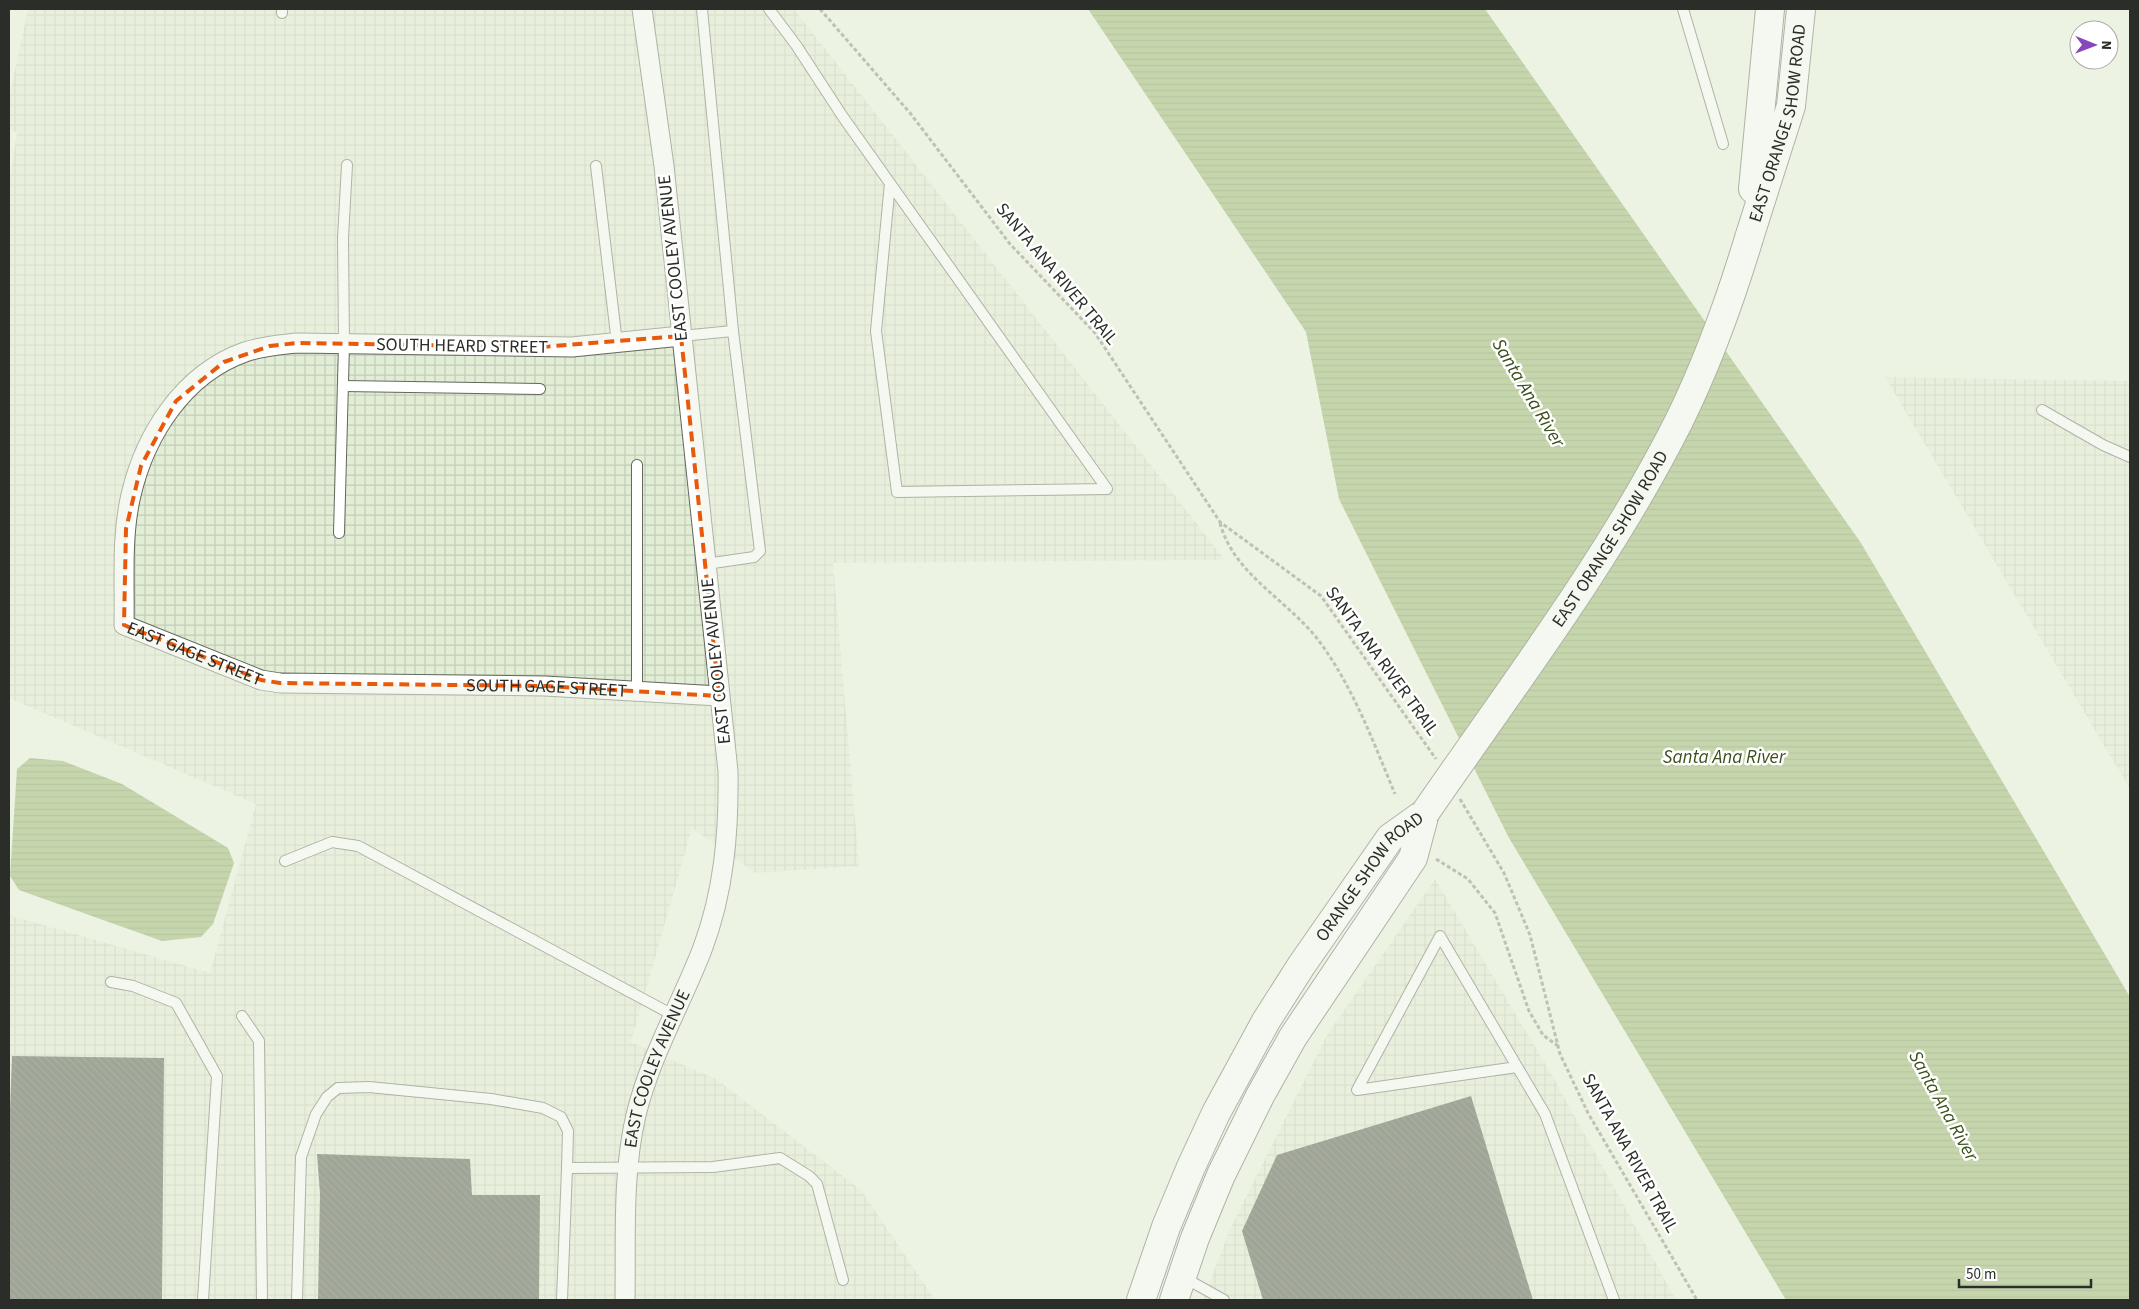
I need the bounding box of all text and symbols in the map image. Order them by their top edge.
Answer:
north arrow [2069,20,2119,70]
street label: EAST ORANGE SHOW ROAD [1742,23,1812,225]
text: N [2096,40,2116,50]
street label: EAST COOLEY AVENUE [652,174,694,342]
street label: SANTA ANA RIVER TRAIL [990,197,1124,351]
street label: SOUTH HEARD STREET [376,332,548,360]
water label: Santa Ana River [1485,334,1572,454]
street label: EAST ORANGE SHOW ROAD [1546,446,1674,632]
street label: EAST COOLEY AVENUE [695,577,737,745]
street label: SANTA ANA RIVER TRAIL [1319,581,1445,741]
street label: EAST GAGE STREET [123,615,267,692]
street label: SOUTH GAGE STREET [466,673,628,703]
water label: Santa Ana River [1663,744,1787,771]
street label: ORANGE SHOW ROAD [1309,806,1428,946]
street label: EAST COOLEY AVENUE [618,985,696,1150]
water label: Santa Ana River [1902,1046,1985,1167]
street label: SANTA ANA RIVER TRAIL [1576,1069,1684,1237]
scale bar [1959,1256,2092,1288]
text: 50 m [1966,1264,1996,1285]

